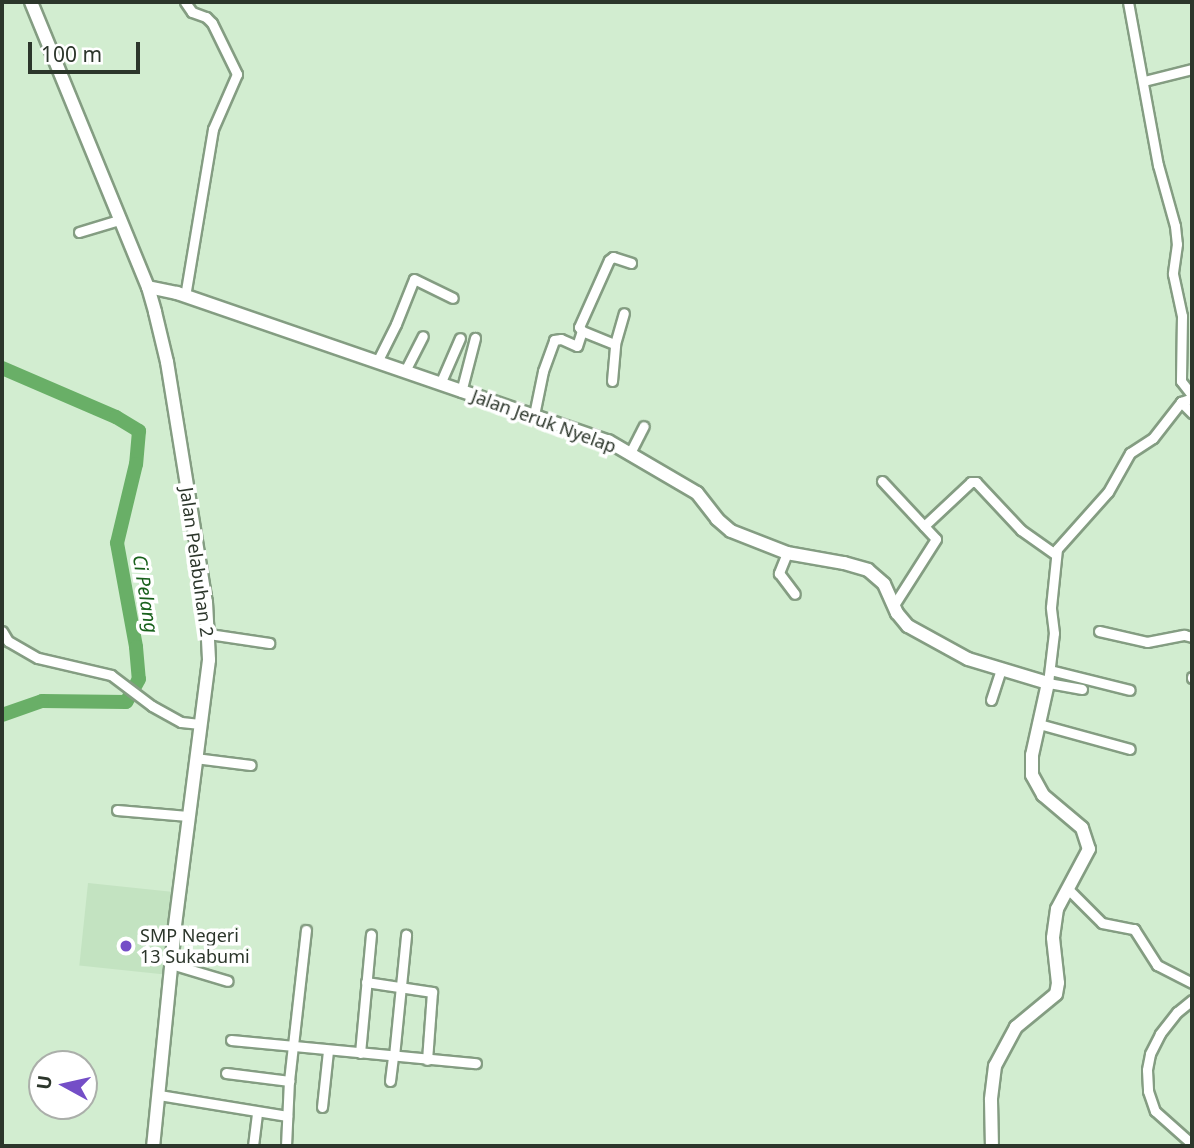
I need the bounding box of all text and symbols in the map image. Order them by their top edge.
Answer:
scale bar [32,28,144,72]
text: 100 m [41,40,102,68]
street label: Jalan Jeruk Nyelap [469,385,619,457]
street label: Jalan Pelabuhan 2 [176,486,218,638]
water label: Ci Pelang [128,553,162,635]
place label: SMP Negeri 13 Sukabumi [140,925,250,968]
marker: SMP Negeri 13 Sukabumi [118,938,134,954]
north arrow [28,1050,98,1120]
text: U [30,1073,58,1091]

